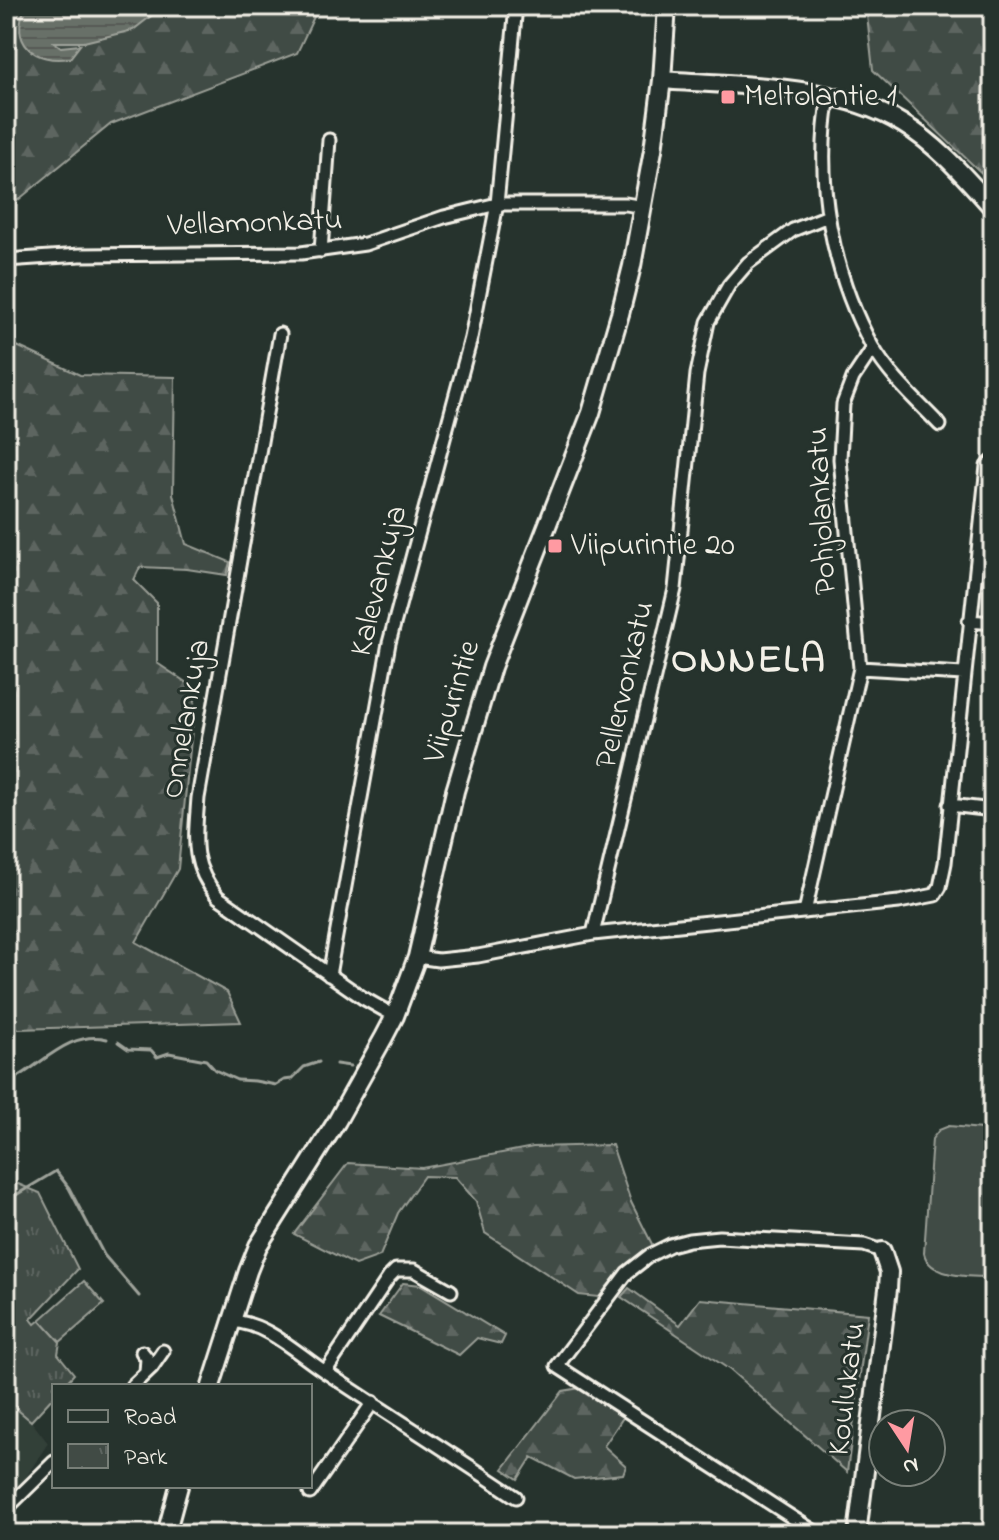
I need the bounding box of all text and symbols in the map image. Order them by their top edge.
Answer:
place label: Meltolantie 1 [744,74,897,121]
marker: Meltolantie 1 [719,88,737,106]
street label: Vellamonkatu [166,197,343,251]
street label: Pohjolankatu [795,426,851,596]
street label: Kalevankuja [339,501,421,661]
place label: Viipurintie 20 [570,523,735,570]
marker: Viipurintie 20 [546,537,564,555]
street label: Pellervonkatu [584,596,668,774]
district label: ONNELA [671,632,827,691]
street label: Viipurintie [412,634,494,770]
street label: Onnelankuja [150,636,224,802]
street label: Koulukatu [816,1320,880,1458]
legend [52,1384,312,1488]
text: Road [124,1401,177,1436]
north arrow [867,1408,947,1488]
text: Park [124,1441,168,1476]
text: N [900,1447,921,1482]

